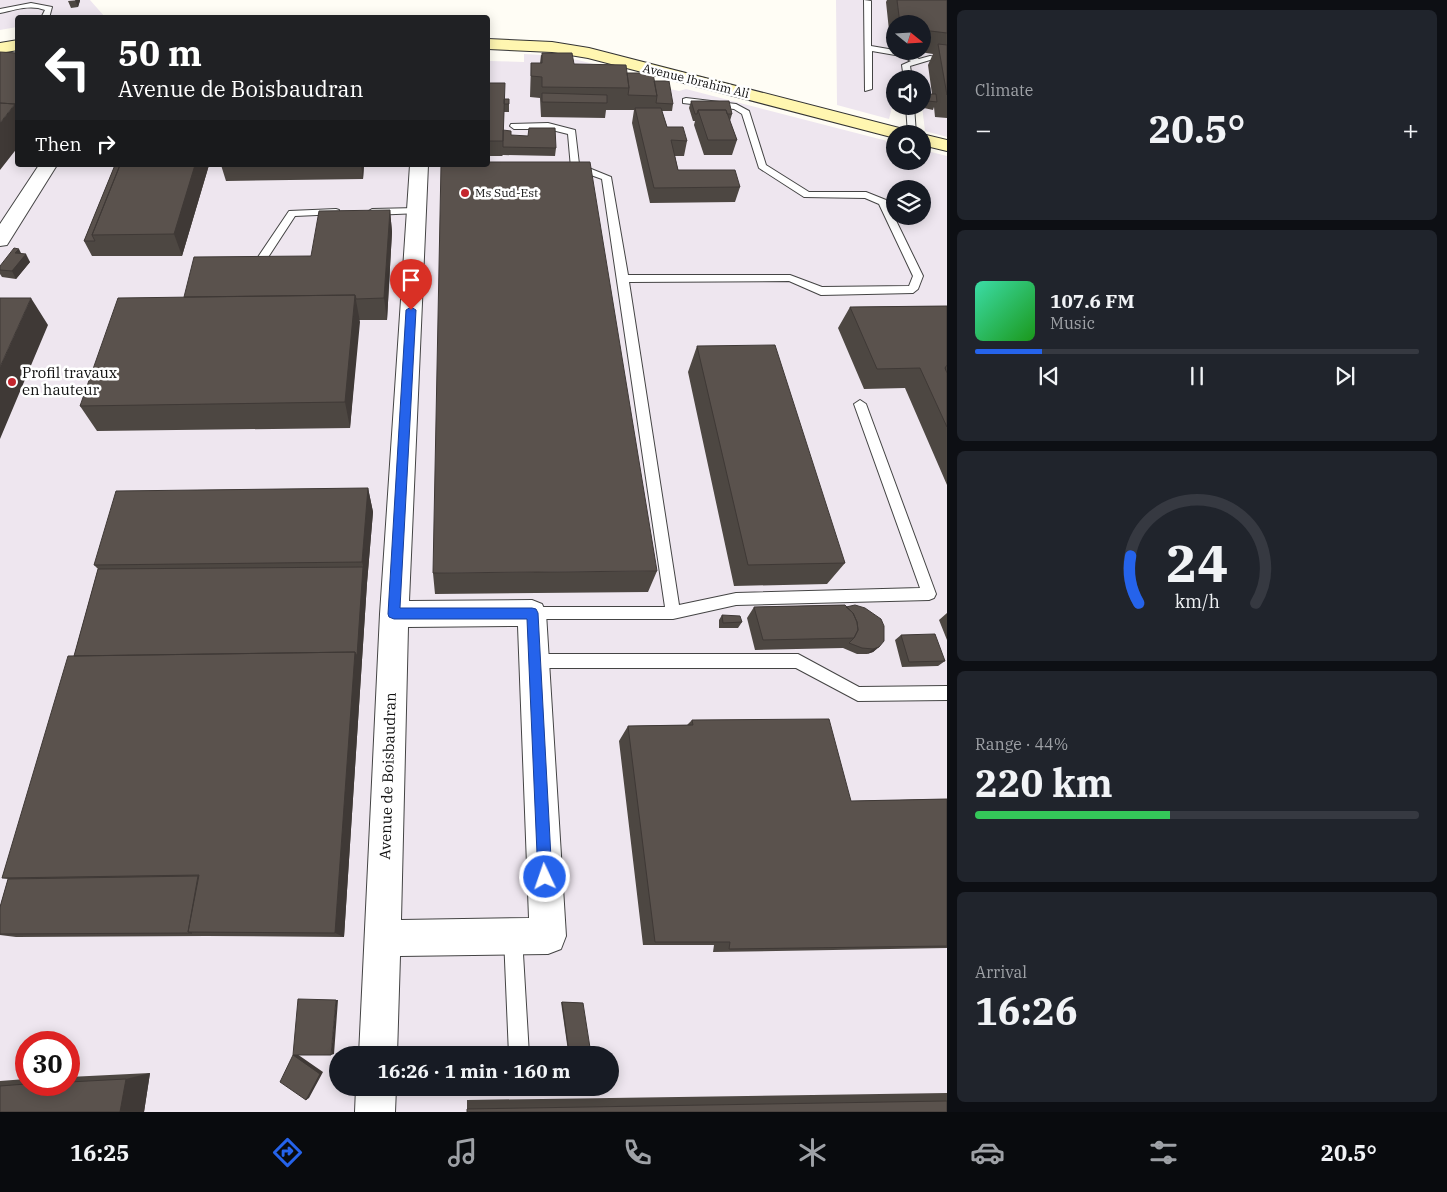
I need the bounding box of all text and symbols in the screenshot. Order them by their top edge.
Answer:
north arrow [886,15,931,60]
map controls [886,15,931,225]
text: 50 m [118,30,202,76]
icon: left [35,35,100,100]
street label: Avenue Ibrahim Ali [641,60,751,101]
button: sound [886,70,931,115]
text: Avenue de Boisbaudran [118,74,364,103]
text: Climate [975,80,1033,100]
text: 20.5° [1149,104,1245,153]
text: − [975,111,992,148]
text: + [1402,111,1419,148]
button: search [886,125,931,170]
icon: right [92,130,120,158]
text: Then [35,132,82,156]
button: layers [886,180,931,225]
place label: Ms Sud-Est [475,185,538,200]
marker: Ms Sud-Est [459,187,471,199]
pin [390,259,432,310]
icon: arrive [397,266,425,294]
text: 107.6 FM [1050,289,1135,313]
text: Music [1050,313,1095,333]
icon: previous [1035,362,1063,390]
icon: pause [1183,362,1211,390]
icon: next [1331,362,1359,390]
place label: Profil travaux en hauteur [22,363,117,399]
marker: Profil travaux en hauteur [6,376,18,388]
text: 24 [1166,529,1228,596]
text: km/h [1174,590,1220,613]
street label: Avenue de Boisbaudran [375,692,400,860]
text: Range · 44% [975,734,1068,754]
text: 220 km [975,758,1113,807]
position arrow [518,850,570,902]
text: Arrival [975,962,1027,982]
text: 16:26 [975,986,1078,1035]
speed limit sign: 30 [15,1031,80,1096]
text: 16:26 · 1 min · 160 m [378,1059,570,1083]
icon: directions [270,1135,305,1170]
icon: music [445,1135,480,1170]
icon: phone [620,1135,655,1170]
icon: climate [795,1135,830,1170]
icon: car [970,1135,1005,1170]
icon: filters [1146,1135,1181,1170]
text: 16:25 [70,1138,130,1167]
text: 20.5° [1321,1138,1377,1167]

